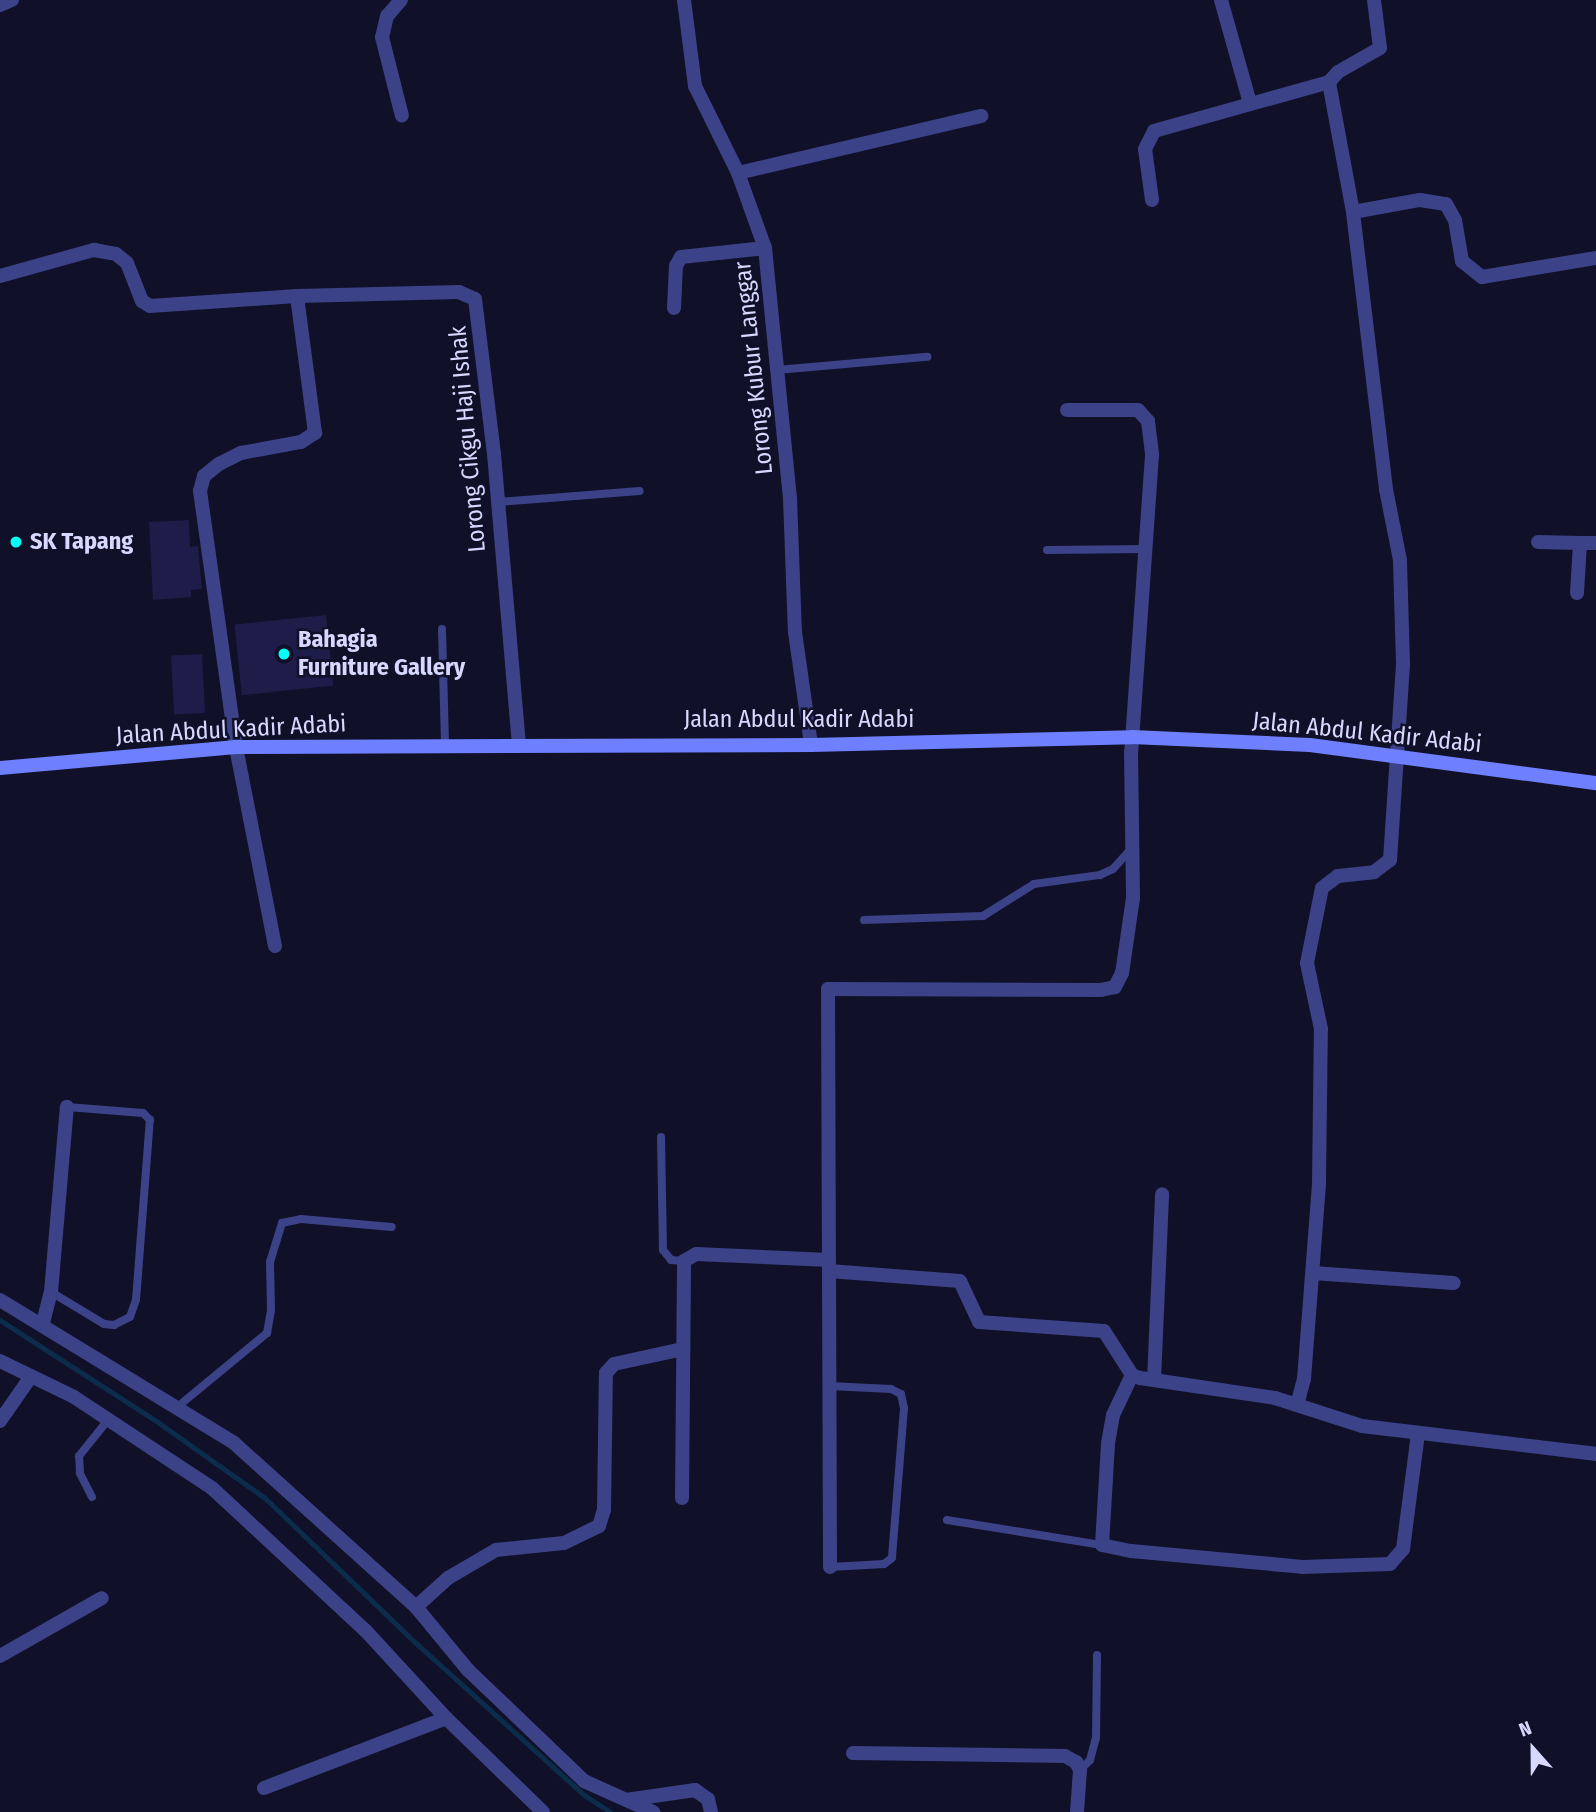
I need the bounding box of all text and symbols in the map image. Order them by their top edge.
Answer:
street label: Lorong Kubur Langgar [728,260,780,476]
street label: Lorong Cikgu Haji Ishak [444,325,492,553]
place label: SK Tapang [30,528,133,556]
marker: SK Tapang [8,534,24,550]
place label: Bahagia Furniture Gallery [298,626,465,682]
marker: Bahagia Furniture Gallery [276,646,292,662]
street label: Jalan Abdul Kadir Adabi [684,706,914,734]
street label: Jalan Abdul Kadir Adabi [1251,707,1483,759]
street label: Jalan Abdul Kadir Adabi [115,710,347,750]
north arrow [1498,1714,1568,1784]
text: N [1516,1716,1535,1742]

